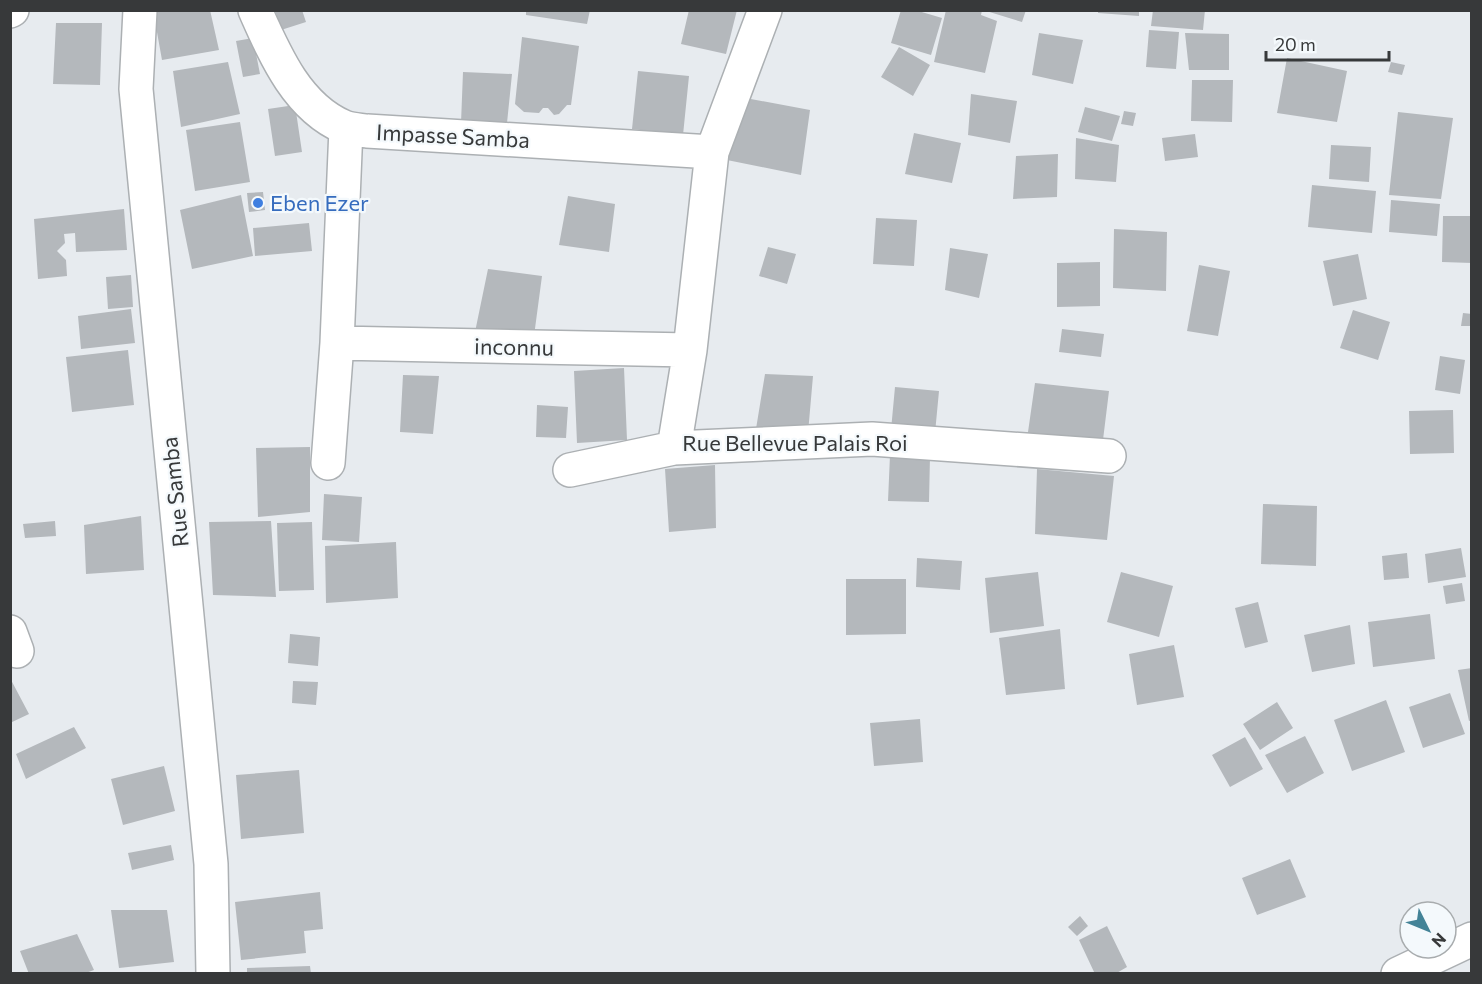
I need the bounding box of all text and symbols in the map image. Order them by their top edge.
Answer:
scale bar [1266,24,1389,62]
text: 20 m [1275,33,1316,55]
street label: Impasse Samba [376,118,531,153]
place label: Eben Ezer [270,189,369,216]
marker: Eben Ezer [251,196,265,210]
street label: inconnu [474,332,554,361]
street label: Rue Bellevue Palais Roi [682,429,908,456]
street label: Rue Samba [155,436,194,549]
north arrow [1398,900,1458,960]
text: N [1428,930,1450,951]

